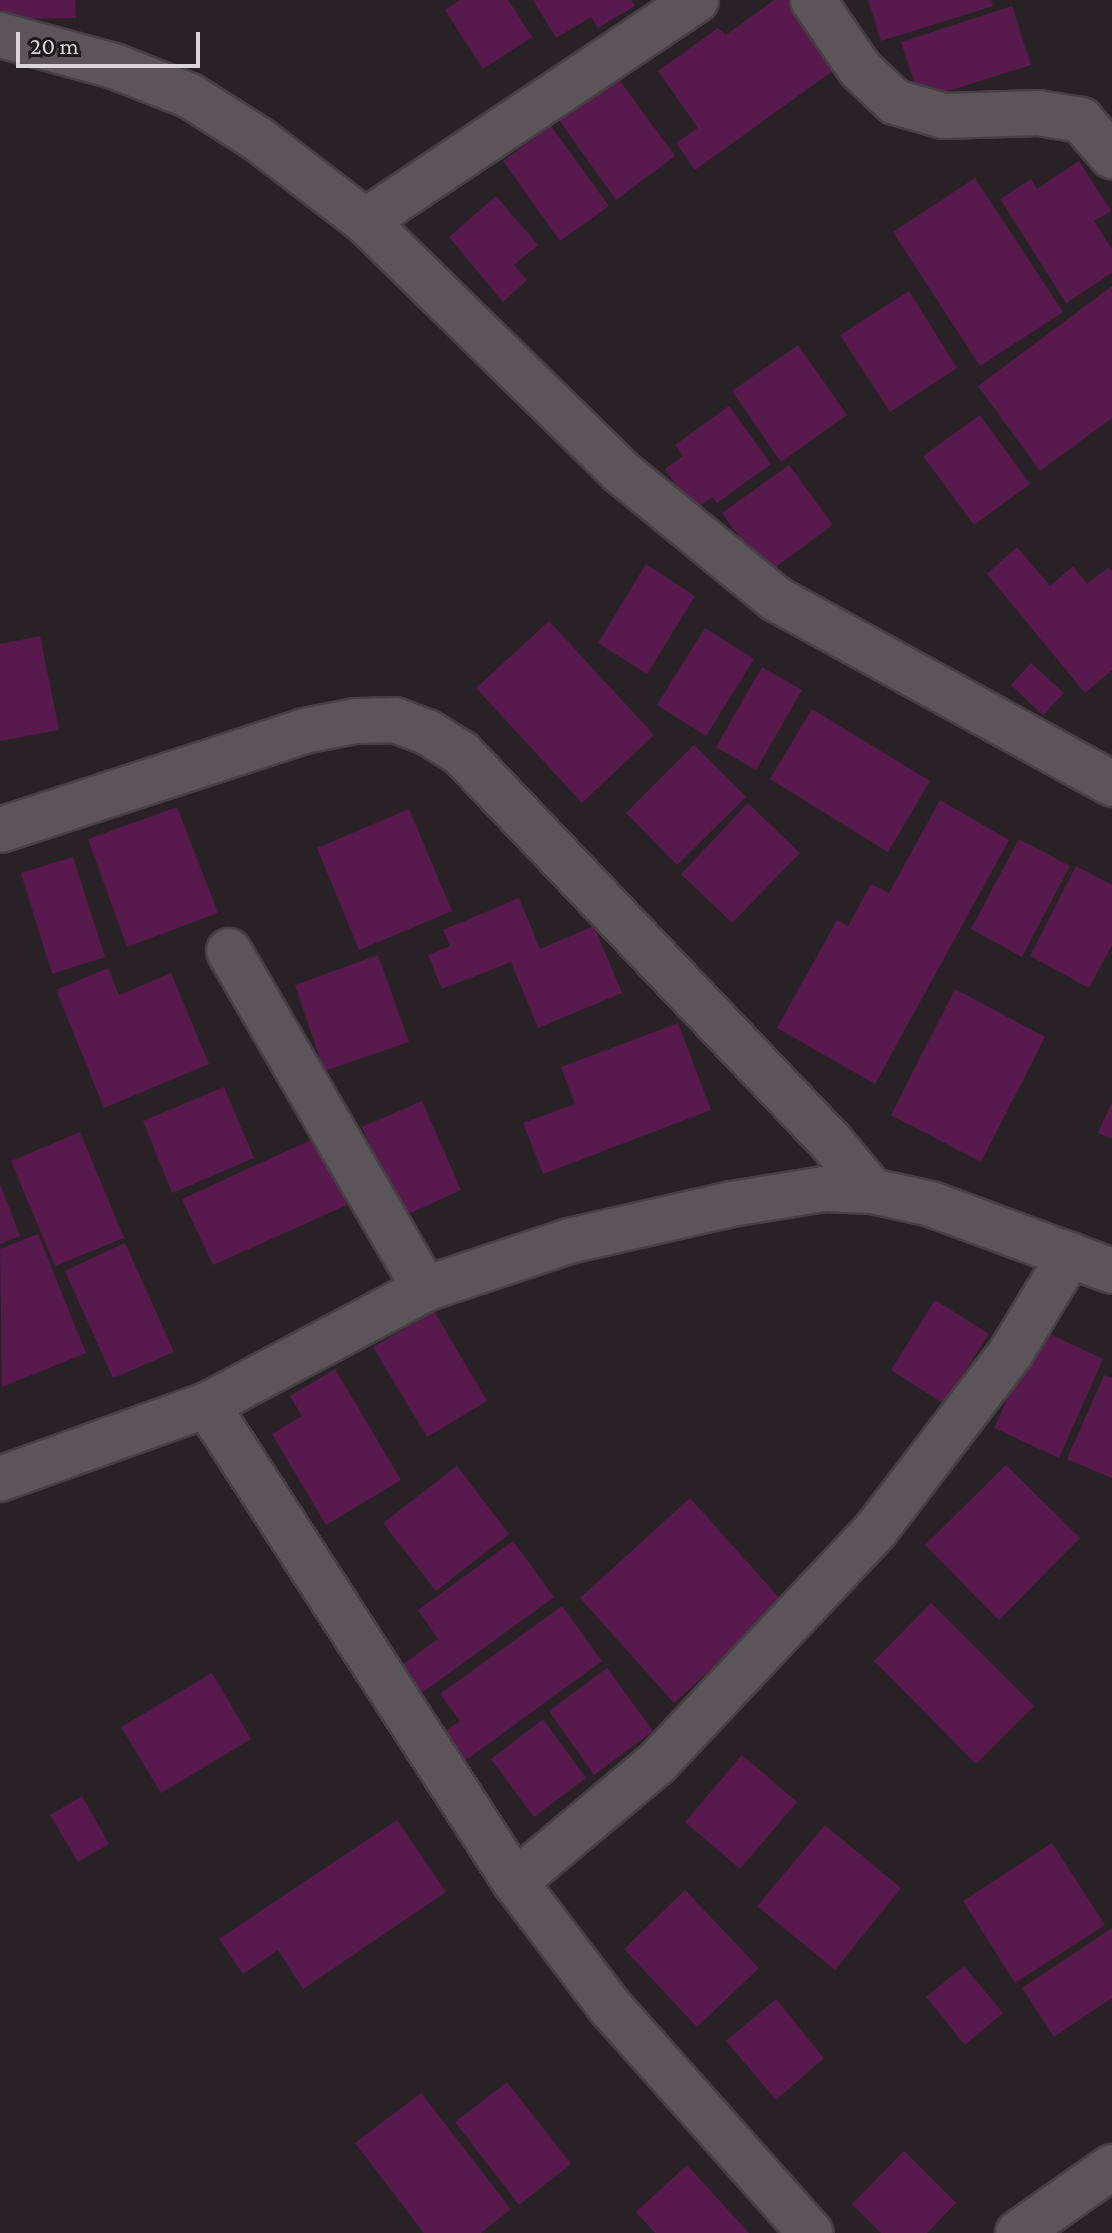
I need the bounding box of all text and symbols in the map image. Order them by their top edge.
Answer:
scale bar [20,16,204,66]
text: 20 m [30,32,79,59]

